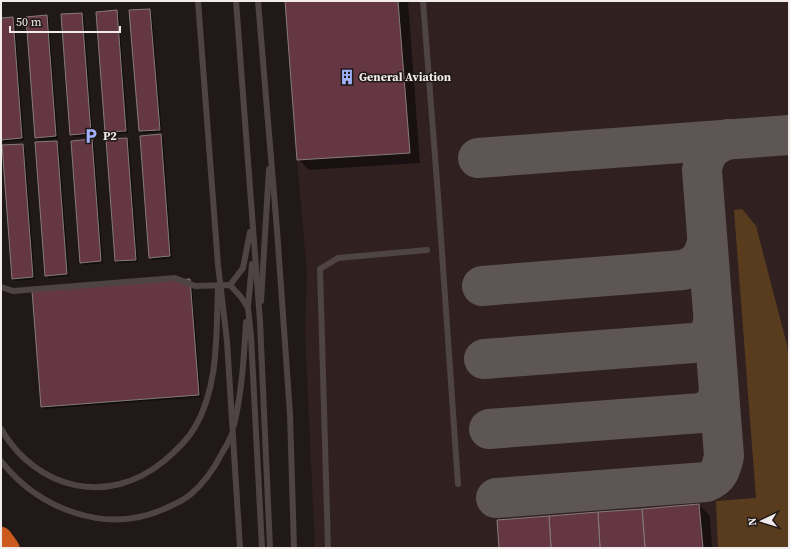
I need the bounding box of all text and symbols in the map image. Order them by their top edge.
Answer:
scale bar [10,8,120,34]
text: 50 m [16,14,42,30]
building icon: General Aviation [338,68,356,86]
place label: General Aviation [359,69,452,85]
parking icon: P2 [82,127,100,145]
place label: P2 [103,128,117,144]
north arrow [742,501,782,541]
text: N [745,517,760,526]

